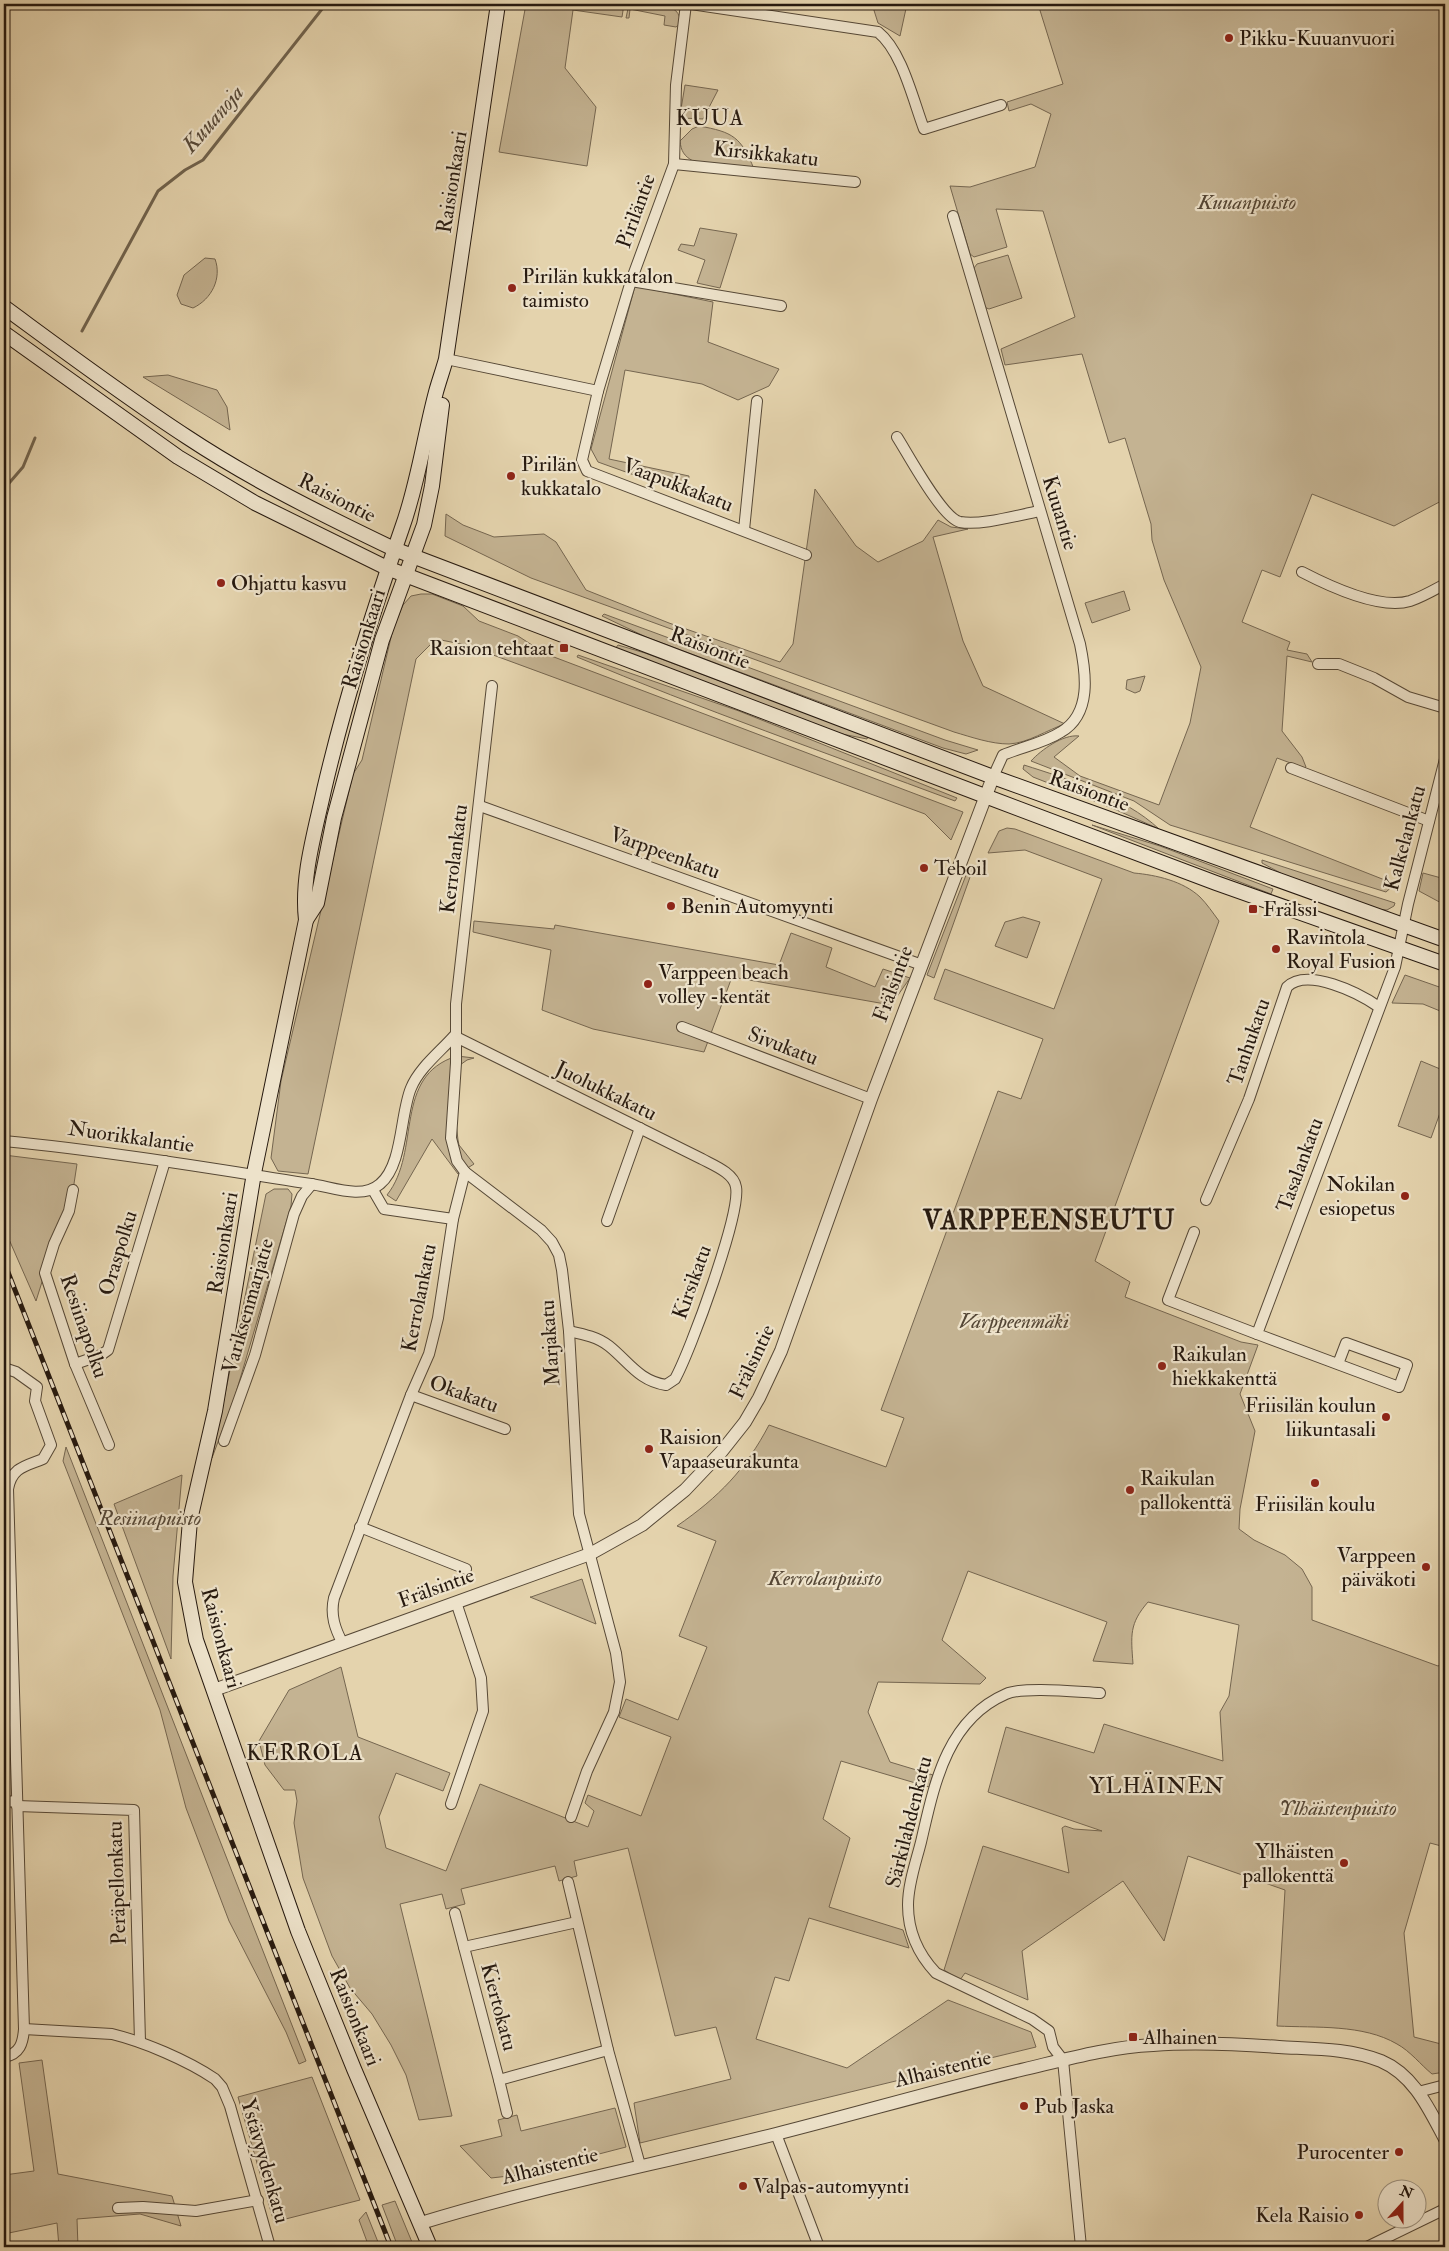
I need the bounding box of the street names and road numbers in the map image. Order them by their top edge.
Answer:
street label: Raisionkaari [431,128,473,235]
street label: Kirsikkakatu [712,135,820,173]
street label: Piriläntie [610,170,662,252]
street label: Vaapukkakatu [619,452,737,519]
street label: Raisiontie [294,467,381,529]
street label: Kuuantie [1036,472,1084,554]
street label: Raisionkaari [336,585,392,692]
street label: Raisiontie [666,620,754,676]
street label: Raisiontie [1045,764,1133,818]
street label: Kalkelankatu [1378,782,1432,894]
street label: Kerrolankatu [434,803,474,915]
street label: Varppeenkatu [606,821,724,885]
street label: Frälsintie [867,942,919,1026]
street label: Tanhukatu [1221,995,1277,1089]
street label: Sivukatu [744,1020,822,1072]
street label: Juolukkakatu [550,1054,661,1127]
street label: Tasalankatu [1270,1114,1330,1216]
street label: Nuorikkalantie [66,1115,196,1159]
street label: Raisionkaari [202,1189,244,1296]
street label: Oraspolku [92,1207,144,1299]
street label: Variksenmarjatie [216,1235,280,1377]
street label: Kerrolankatu [395,1241,443,1354]
street label: Kirsikatu [666,1241,718,1323]
street label: Resiinapolku [54,1270,114,1382]
street label: Marjakatu [534,1299,566,1387]
street label: Frälsintie [723,1320,781,1404]
street label: Okakatu [426,1369,502,1419]
street label: Frälsintie [394,1562,478,1614]
street label: Raisionkaari [195,1585,248,1692]
street label: Särkilahdenkatu [880,1753,938,1891]
street label: Peräpellonkatu [101,1820,133,1946]
street label: Kiertokatu [474,1960,524,2054]
street label: Raisionkaari [323,1964,387,2070]
street label: Alhaistentie [891,2044,994,2094]
street label: Ystävyydenkatu [234,2096,296,2227]
street label: Alhaistentie [498,2141,601,2191]

